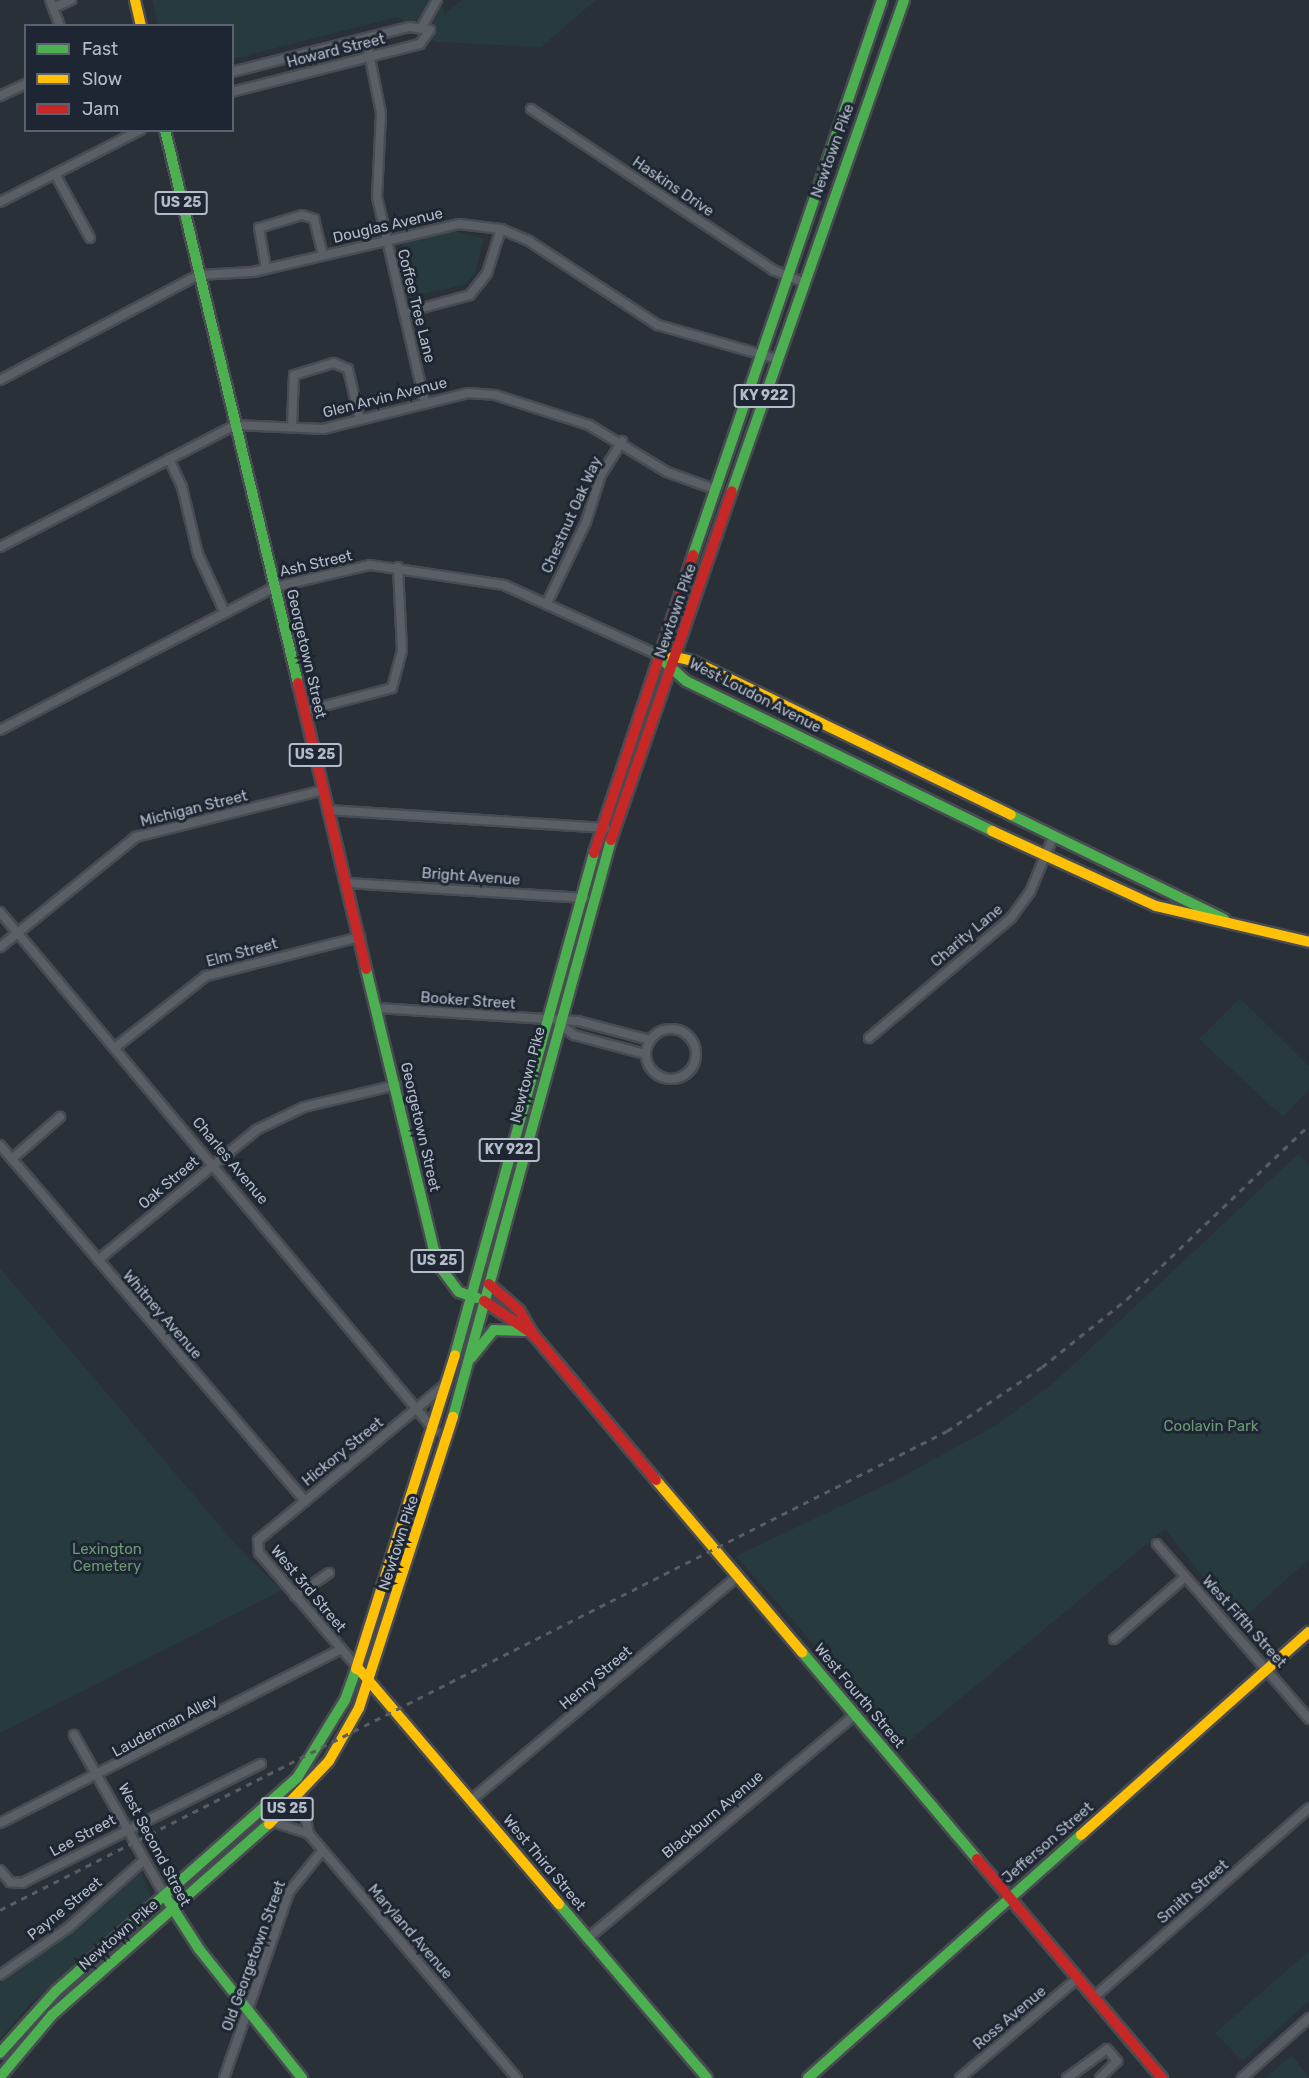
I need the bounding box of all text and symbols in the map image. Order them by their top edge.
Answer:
legend [24,24,234,132]
street label: Howard Street [285,30,387,72]
text: Fast [82,38,118,60]
text: Slow [82,68,122,90]
text: Jam [82,98,119,120]
street label: Newtown Pike [808,102,858,200]
street label: Haskins Drive [629,153,717,221]
road number: US 25 [154,192,208,214]
street label: Douglas Avenue [331,205,445,247]
street label: Coffee Tree Lane [393,247,439,365]
street label: Glen Arvin Avenue [321,374,449,422]
road number: KY 922 [732,385,795,407]
street label: Chestnut Oak Way [538,454,606,576]
street label: Ash Street [278,547,354,581]
street label: Newtown Pike [651,561,701,661]
street label: Georgetown Street [282,587,330,721]
street label: West Loudon Avenue [686,655,824,737]
road number: US 25 [288,744,342,766]
street label: Michigan Street [138,787,250,831]
street label: Bright Avenue [421,865,521,889]
street label: Charity Lane [927,901,1007,971]
street label: Elm Street [204,935,280,971]
street label: Booker Street [420,989,516,1013]
street label: Newtown Pike [507,1025,549,1125]
street label: Georgetown Street [396,1060,444,1194]
street label: Charles Avenue [188,1113,272,1209]
road number: KY 922 [478,1139,540,1161]
street label: Oak Street [135,1153,203,1213]
road number: US 25 [410,1250,464,1272]
street label: Whitney Avenue [118,1267,206,1363]
street label: Hickory Street [299,1414,387,1490]
park label: Coolavin Park [1164,1418,1258,1436]
street label: Newtown Pike [375,1493,423,1593]
park label: Lexington Cemetery [72,1540,142,1575]
street label: West 3rd Street [266,1542,350,1636]
street label: West Fifth Street [1198,1572,1290,1672]
street label: West Fourth Street [810,1640,908,1752]
street label: Henry Street [556,1642,636,1714]
street label: Lauderman Alley [109,1691,221,1761]
street label: Blackburn Avenue [659,1767,767,1863]
street label: West Second Street [114,1780,194,1910]
road number: US 25 [260,1798,314,1820]
street label: Jefferson Street [999,1799,1097,1887]
street label: Lee Street [47,1811,119,1861]
street label: West Third Street [499,1811,589,1915]
street label: Smith Street [1154,1856,1232,1928]
street label: Payne Street [24,1874,106,1944]
street label: Old Georgetown Street [218,1878,290,2034]
street label: Maryland Avenue [364,1881,456,1983]
street label: Newtown Pike [76,1896,162,1974]
street label: Ross Avenue [970,1982,1050,2054]

